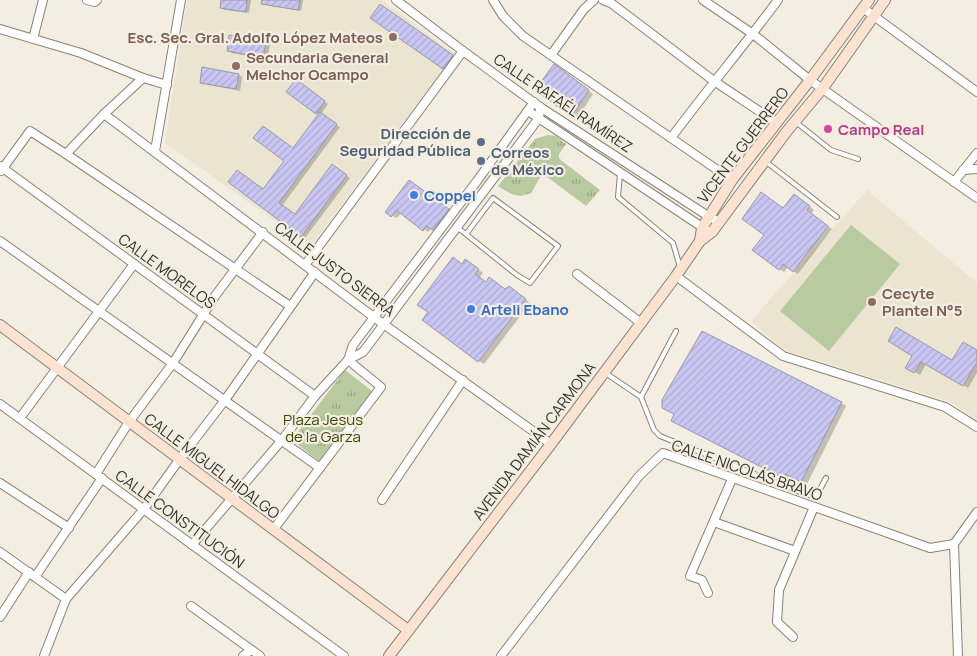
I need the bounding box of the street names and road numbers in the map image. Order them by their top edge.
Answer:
street label: CALLE RAFAÉL RAMÍREZ [489,49,637,157]
street label: VICENTE GUERRERO [692,83,794,207]
street label: CALLE JUSTO SIERRA [271,217,400,321]
street label: CALLE MORELOS [114,228,220,314]
street label: AVENIDA DAMIÁN CARMONA [468,357,601,524]
street label: CALLE MIGUEL HIDALGO [140,408,284,524]
street label: CALLE NICOLÁS BRAVO [669,434,825,506]
street label: CALLE CONSTITUCIÓN [111,465,249,573]

